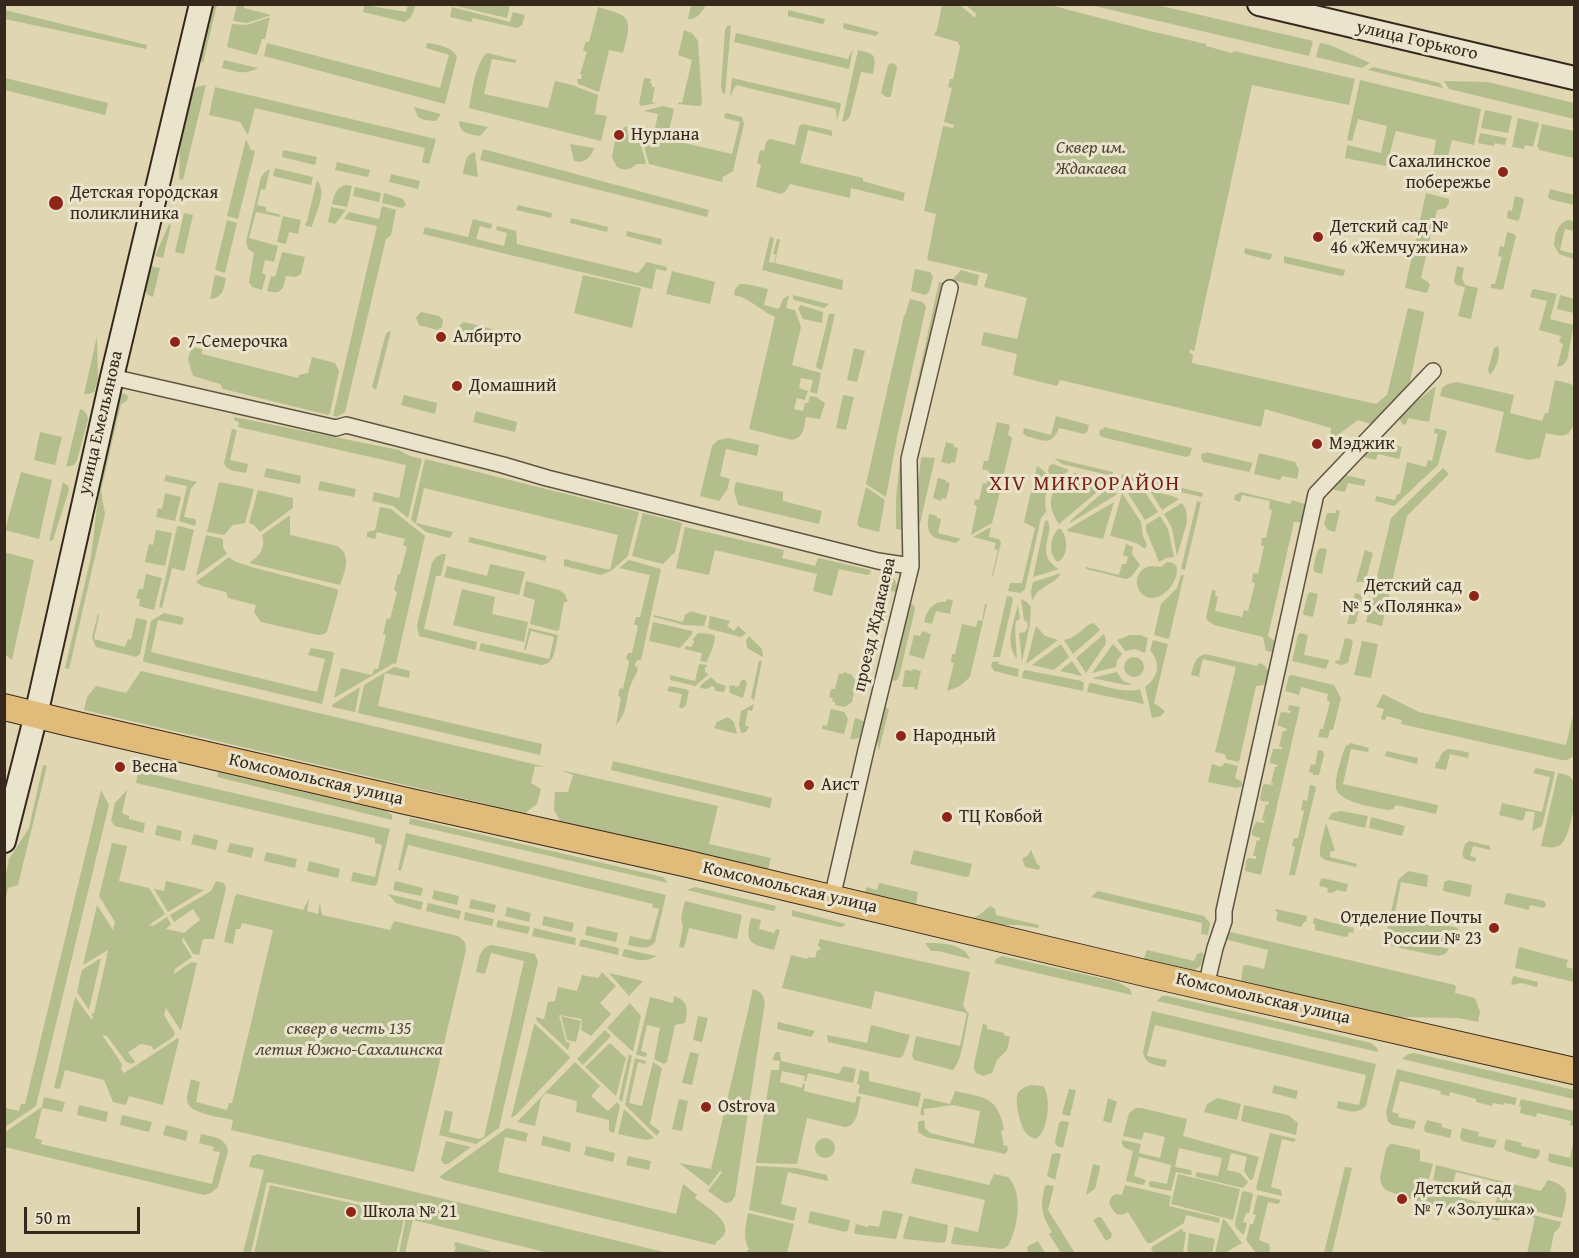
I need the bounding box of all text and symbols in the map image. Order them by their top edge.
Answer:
street label: улица Горького [1354,17,1480,65]
place label: Нурлана [631,124,699,146]
marker: Нурлана [612,128,626,142]
park label: Сквер им. Ждакаева [1055,137,1127,180]
place label: Сахалинское побережье [1389,151,1491,194]
marker: Сахалинское побережье [1496,165,1510,179]
place label: Детская городская поликлиника [70,182,218,224]
marker: Детская городская поликлиника [47,194,65,212]
place label: Детский сад № 46 «Жемчужина» [1330,216,1468,258]
marker: Детский сад № 46 «Жемчужина» [1311,230,1325,244]
place label: Албирто [453,326,521,348]
marker: Албирто [434,330,448,344]
place label: 7-Семерочка [187,331,288,353]
marker: 7-Семерочка [168,335,182,349]
street label: улица Емельянова [74,349,128,497]
place label: Домашний [469,375,557,397]
marker: Домашний [450,379,464,393]
place label: Мэджик [1329,433,1395,455]
marker: Мэджик [1310,437,1324,451]
district label: XIV МИКРОРАЙОН [989,472,1181,498]
street label: проезд Ждакаева [849,556,901,694]
place label: Детский сад № 5 «Полянка» [1342,575,1462,618]
marker: Детский сад № 5 «Полянка» [1467,589,1481,603]
place label: Народный [913,725,996,747]
marker: Народный [894,729,908,743]
street label: Комсомольская улица [227,749,405,811]
place label: Весна [132,756,178,778]
marker: Весна [113,760,127,774]
place label: Аист [821,774,859,796]
marker: Аист [802,778,816,792]
place label: ТЦ Ковбой [959,806,1043,828]
marker: ТЦ Ковбой [940,810,954,824]
street label: Комсомольская улица [701,857,879,919]
place label: Отделение Почты России № 23 [1341,907,1482,950]
marker: Отделение Почты России № 23 [1487,921,1501,935]
street label: Комсомольская улица [1174,968,1352,1030]
park label: сквер в честь 135 летия Южно-Сахалинска [255,1018,443,1060]
place label: Ostrova [718,1096,776,1118]
marker: Ostrova [699,1100,713,1114]
place label: Детский сад № 7 «Золушка» [1414,1178,1535,1220]
marker: Детский сад № 7 «Золушка» [1395,1192,1409,1206]
scale bar [27,1195,142,1233]
place label: Школа № 21 [363,1201,457,1223]
text: 50 m [35,1204,71,1231]
marker: Школа № 21 [344,1205,358,1219]

